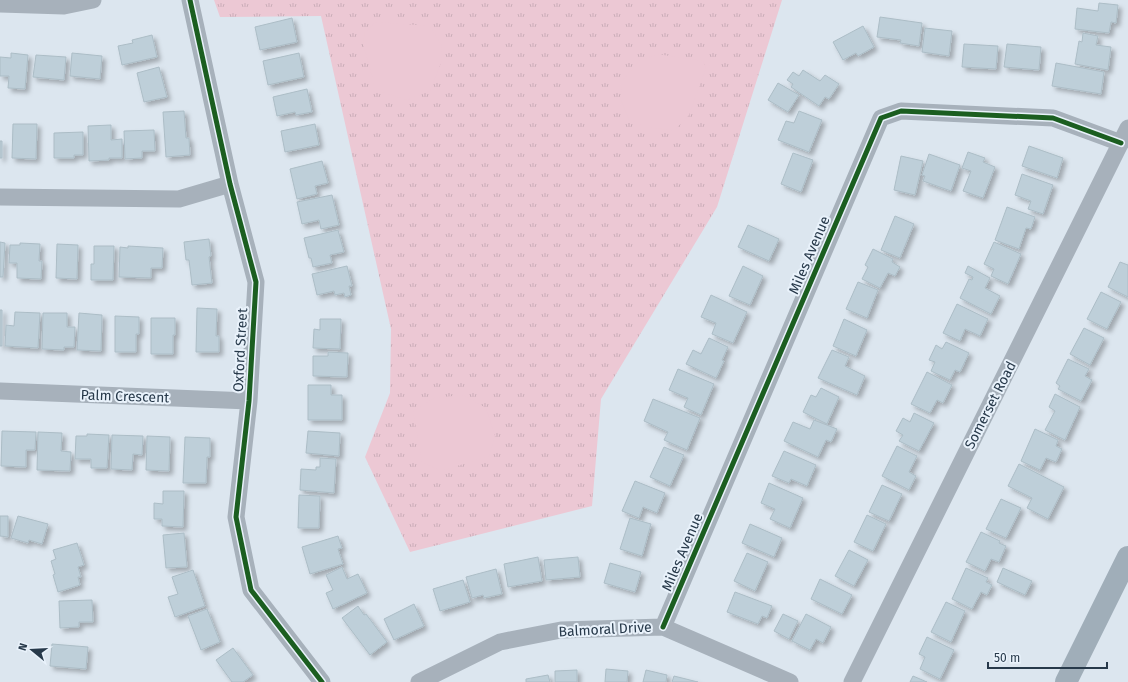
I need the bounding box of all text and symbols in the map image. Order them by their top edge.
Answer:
street label: Miles Avenue [785,214,834,297]
street label: Oxford Street [230,307,251,392]
street label: Somerset Road [961,359,1020,452]
street label: Palm Crescent [80,386,171,407]
street label: Miles Avenue [658,511,707,594]
street label: Balmoral Drive [558,619,652,640]
north arrow [12,630,52,670]
text: N [16,642,30,653]
scale bar [988,644,1107,670]
text: 50 m [994,651,1020,665]

